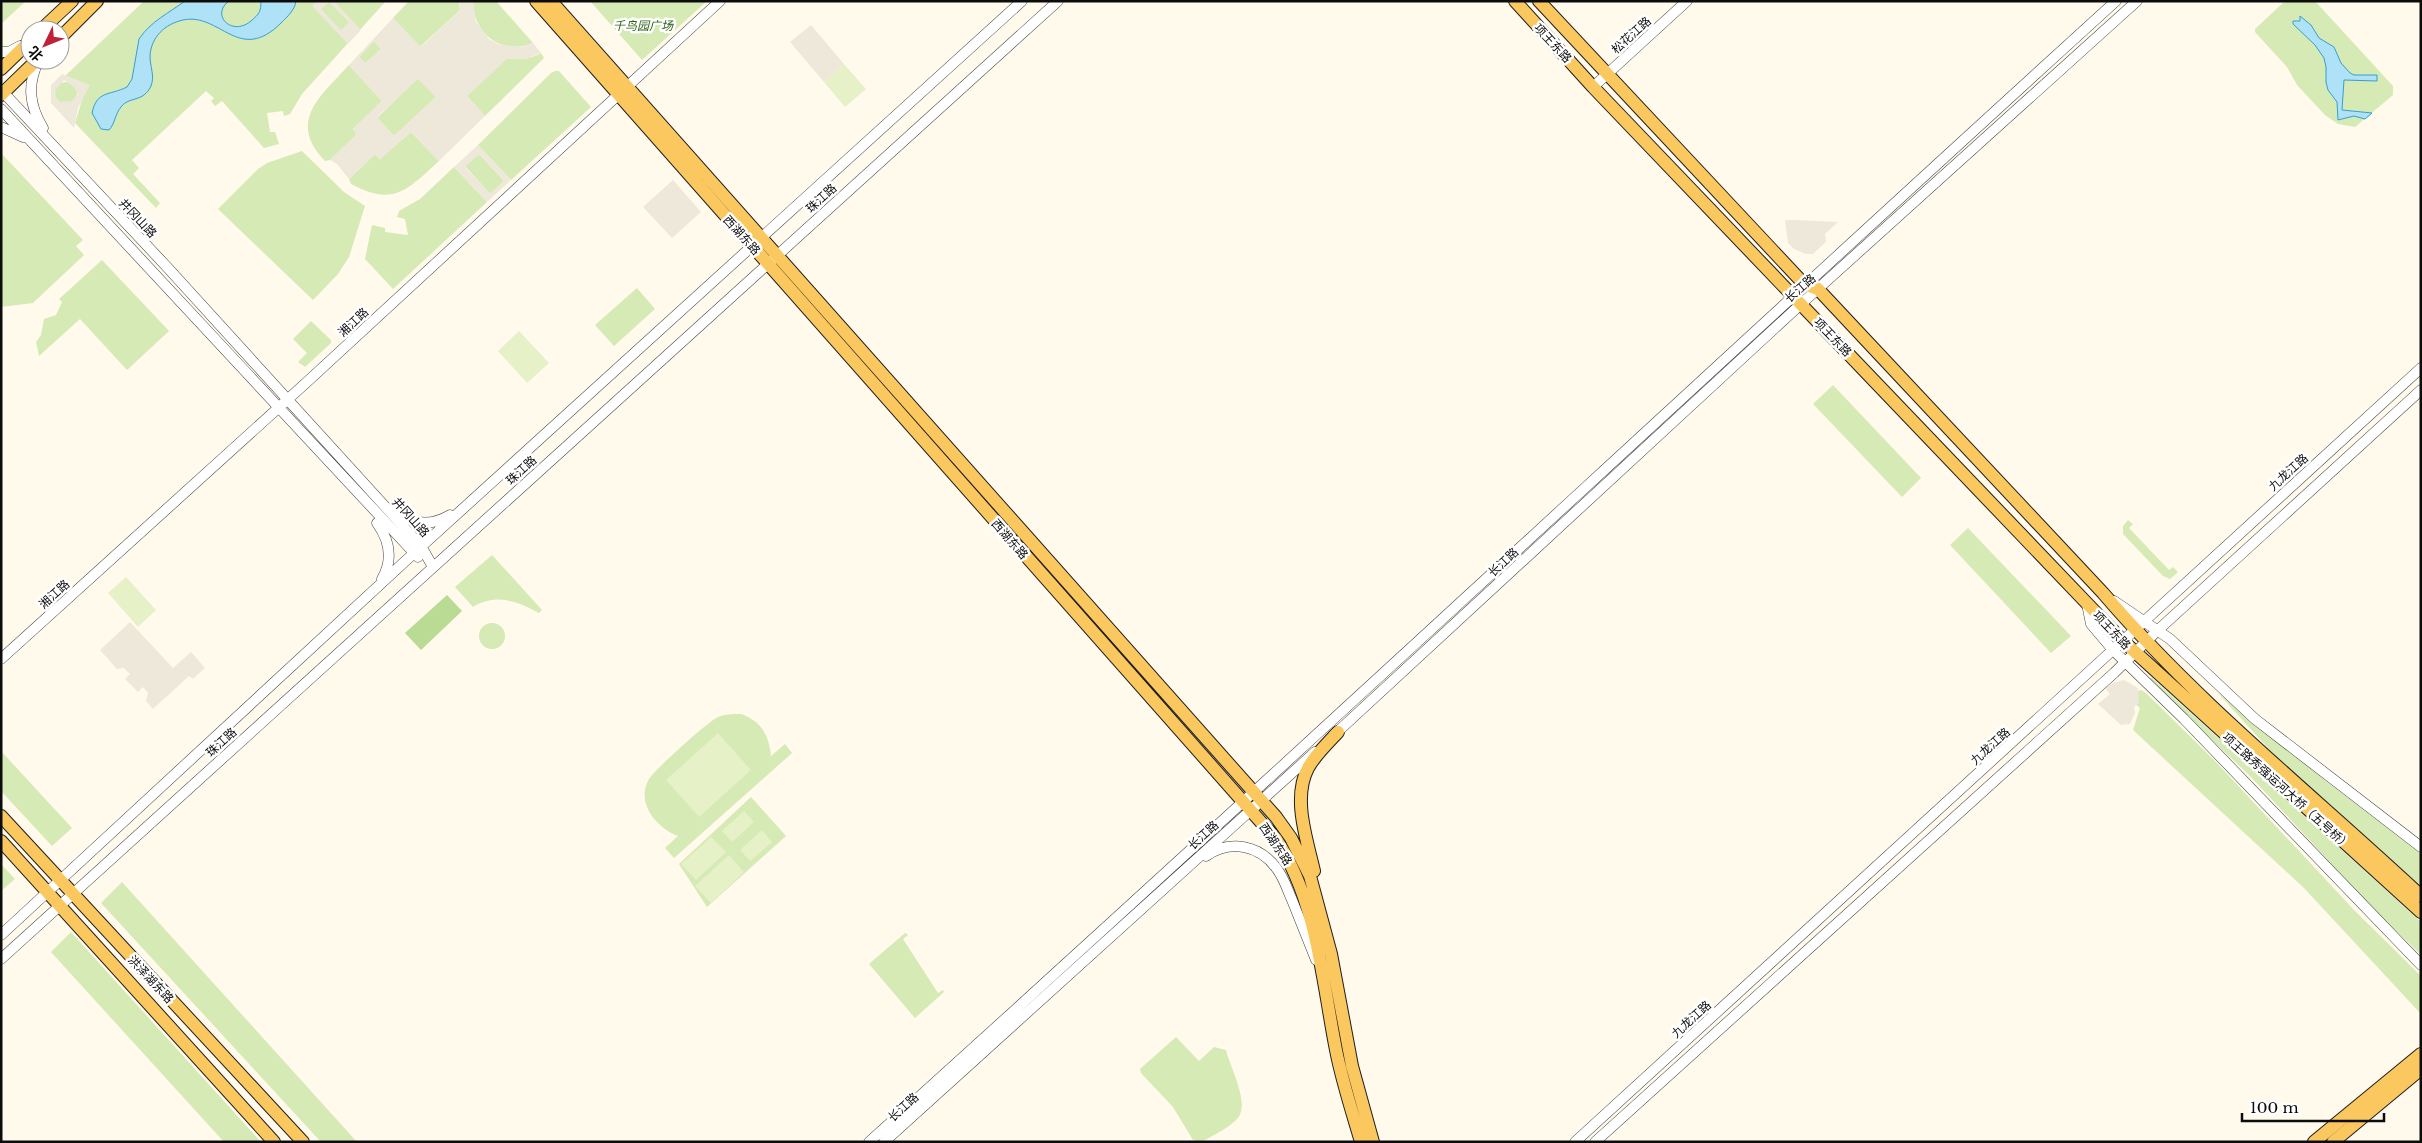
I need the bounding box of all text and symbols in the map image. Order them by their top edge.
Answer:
street label: 松花江路 [1608,13,1654,57]
park label: 千鸟园广场 [613,18,674,33]
north arrow [20,20,70,70]
street label: 项王东路 [1531,20,1575,66]
text: 北 [24,43,47,65]
street label: 珠江路 [803,180,839,216]
street label: 井冈山路 [116,195,160,241]
street label: 西湖东路 [720,212,764,258]
street label: 长江路 [1781,271,1819,305]
street label: 湘江路 [335,304,371,340]
street label: 项王东路 [1811,315,1855,359]
street label: 九龙江路 [2265,450,2311,494]
street label: 珠江路 [503,452,539,488]
street label: 井冈山路 [389,494,433,540]
street label: 西湖东路 [989,516,1031,562]
street label: 长江路 [1485,544,1521,580]
street label: 湘江路 [36,576,72,612]
street label: 项王东路 [2090,608,2134,652]
street label: 珠江路 [203,724,239,760]
street label: 九龙江路 [1967,724,2013,768]
street label: 项王路秀强运河大桥（五号桥） [2220,729,2354,853]
street label: 长江路 [1185,817,1221,853]
street label: 西湖东路 [1256,820,1296,868]
street label: 洪泽湖东路 [125,952,177,1006]
street label: 九龙江路 [1668,997,1714,1041]
street label: 长江路 [885,1089,921,1125]
scale bar [2242,1090,2384,1122]
text: 100 m [2250,1098,2299,1117]

